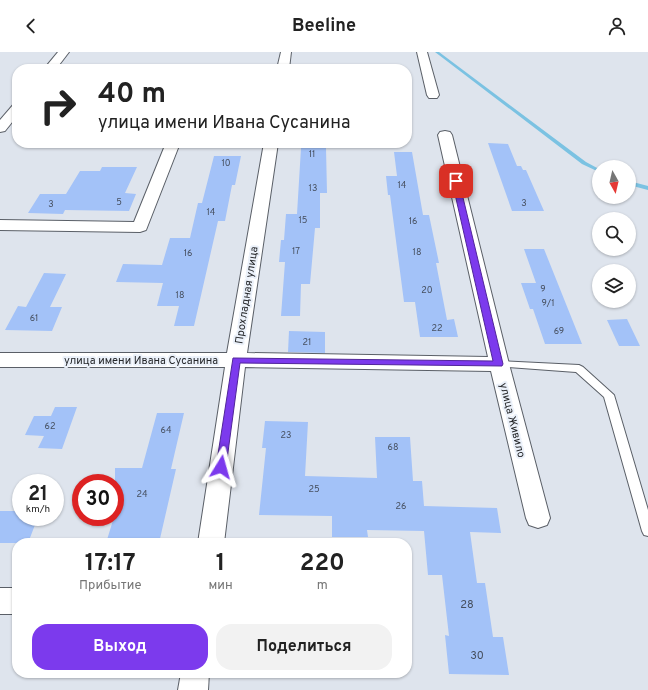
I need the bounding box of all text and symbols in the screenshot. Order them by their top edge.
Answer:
icon: back [20,15,42,37]
text: Beeline [292,15,356,38]
icon: person [606,15,628,37]
text: 40 m [98,77,166,113]
icon: right [32,80,84,132]
text: улица имени Ивана Сусанина [98,112,350,135]
house number: 11 [309,149,315,160]
house number: 10 [221,158,231,169]
north arrow [592,160,636,204]
map controls [592,160,636,308]
pin [439,164,473,198]
icon: arrive [445,170,467,192]
house number: 14 [398,180,407,191]
house number: 13 [309,183,317,194]
house number: 5 [116,197,122,208]
house number: 3 [521,198,527,209]
house number: 3 [48,199,54,210]
house number: 14 [207,207,216,218]
button: search [592,212,636,256]
house number: 15 [299,215,307,226]
house number: 16 [409,216,417,227]
street label: Прохладная улица [232,245,262,345]
house number: 17 [292,246,300,257]
house number: 18 [413,247,421,258]
house number: 16 [184,248,192,259]
button: layers [592,264,636,308]
house number: 9 [540,284,546,295]
house number: 20 [421,285,433,296]
house number: 18 [176,290,184,301]
house number: 9/1 [541,298,555,309]
house number: 61 [30,313,38,324]
house number: 22 [431,323,443,334]
house number: 69 [554,326,564,337]
house number: 21 [303,337,311,348]
street label: улица имени Ивана Сусанина [64,354,218,368]
street label: улица Живило [496,381,528,459]
house number: 62 [45,421,55,432]
house number: 64 [161,425,172,436]
house number: 23 [281,430,291,441]
house number: 68 [388,442,398,453]
position arrow [200,446,242,488]
speed limit sign: 30 [72,474,124,526]
text: 21 [28,482,48,508]
house number: 25 [308,484,320,495]
house number: 24 [136,489,148,500]
house number: 26 [396,501,406,512]
text: km/h [26,503,50,516]
text: 17:17 [85,549,136,579]
text: 1 [216,549,225,579]
text: 220 [300,549,345,579]
text: Прибытие [79,578,141,594]
text: мин [208,578,233,594]
text: m [317,578,328,594]
house number: 28 [460,598,474,612]
button: Выход [32,624,208,670]
button: Поделиться [216,624,392,670]
house number: 30 [470,649,484,663]

